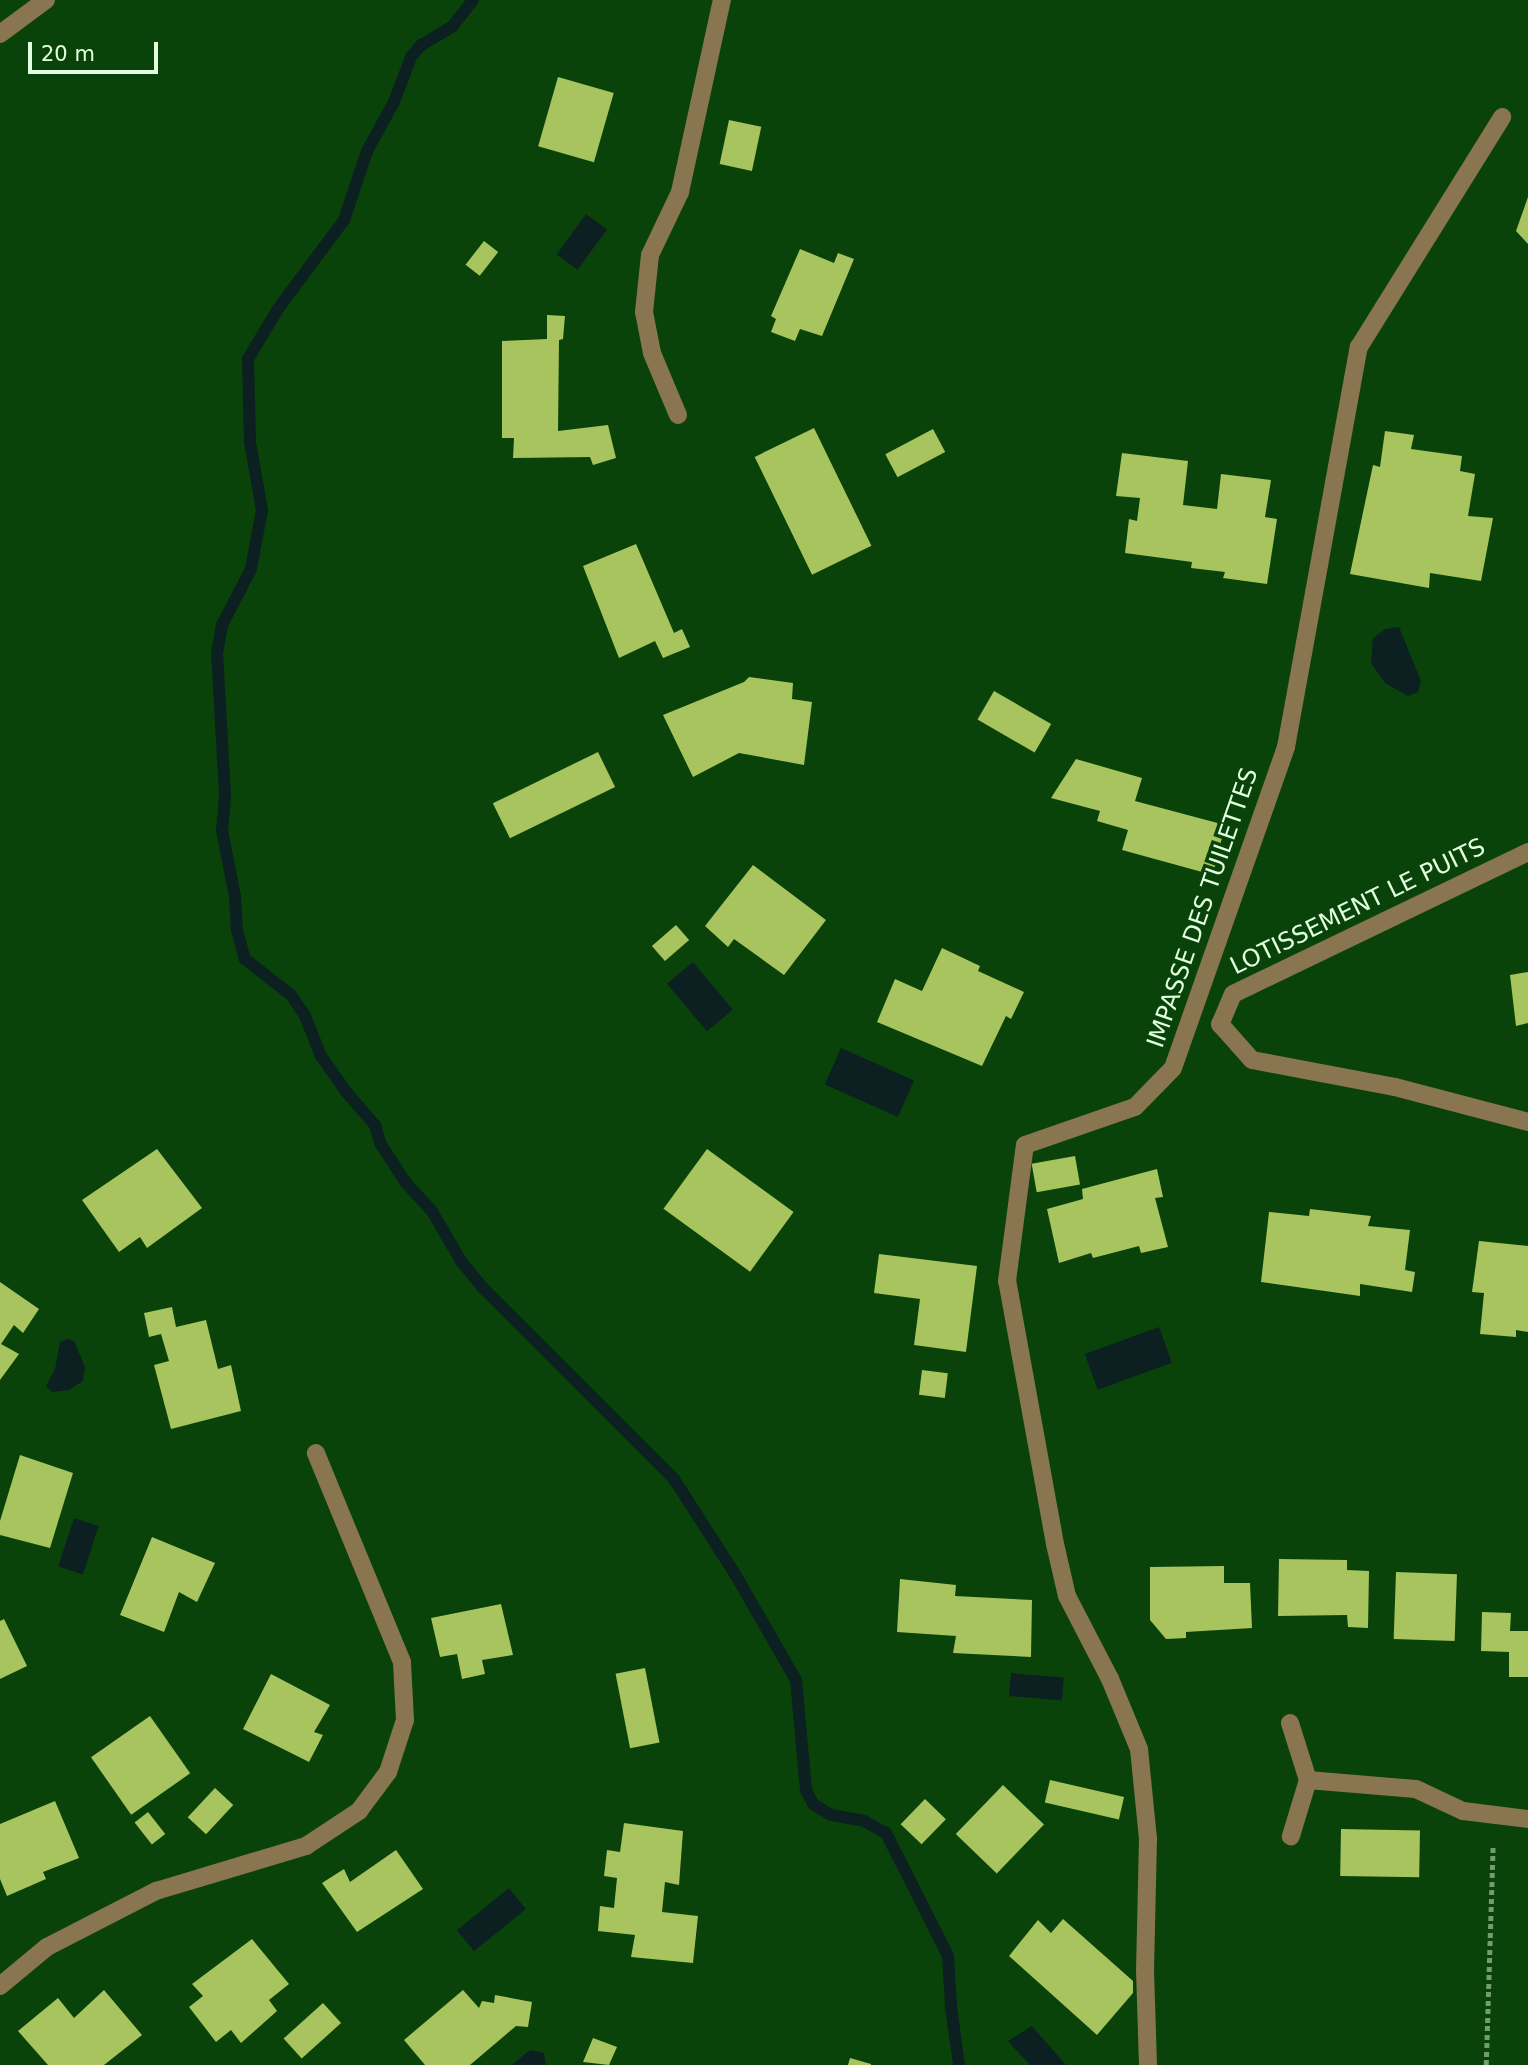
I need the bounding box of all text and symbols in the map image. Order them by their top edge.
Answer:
scale bar [32,28,161,72]
text: 20 m [41,42,95,66]
street label: IMPASSE DES TUILETTES [1142,764,1264,1052]
street label: LOTISSEMENT LE PUITS [1226,833,1490,981]

